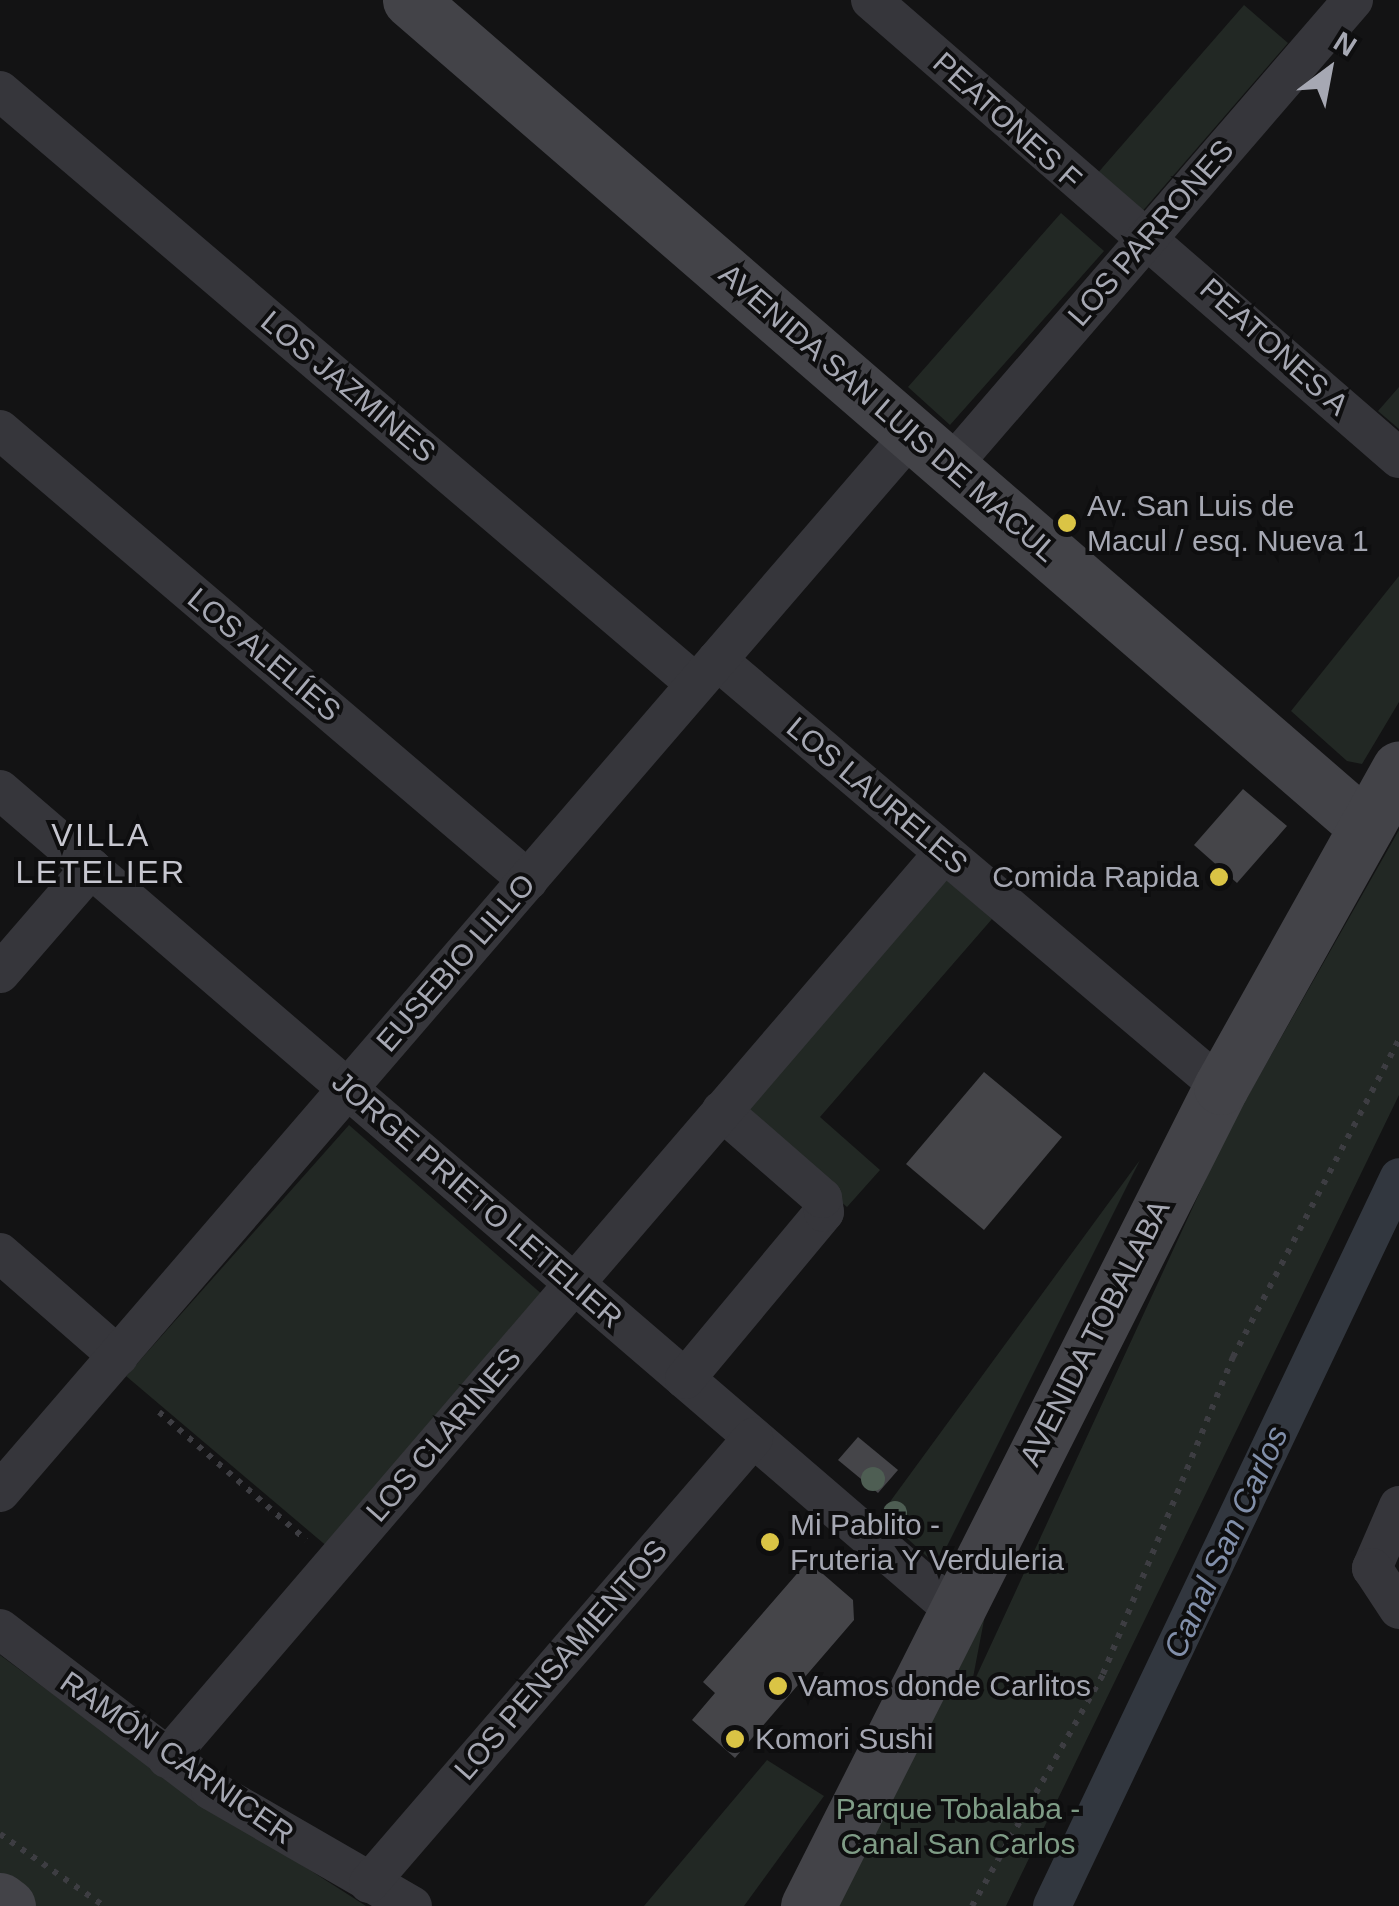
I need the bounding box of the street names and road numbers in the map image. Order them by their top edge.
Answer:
street label: PEATONES F [925,45,1089,197]
street label: LOS PARRONES [1060,133,1242,333]
street label: AVENIDA SAN LUIS DE MACUL [711,256,1065,570]
street label: PEATONES A [1192,270,1356,424]
street label: LOS JAZMINES [253,304,443,470]
street label: LOS ALELÍES [180,580,348,730]
street label: LOS LAURELES [779,710,975,882]
street label: EUSEBIO LILLO [369,867,543,1059]
street label: JORGE PRIETO LETELIER [324,1064,630,1336]
street label: AVENIDA TOBALABA [1012,1193,1178,1473]
street label: LOS CLARINES [359,1341,529,1529]
street label: LOS PENSAMIENTOS [447,1533,675,1787]
street label: RAMÓN CARNICER [53,1664,301,1852]

